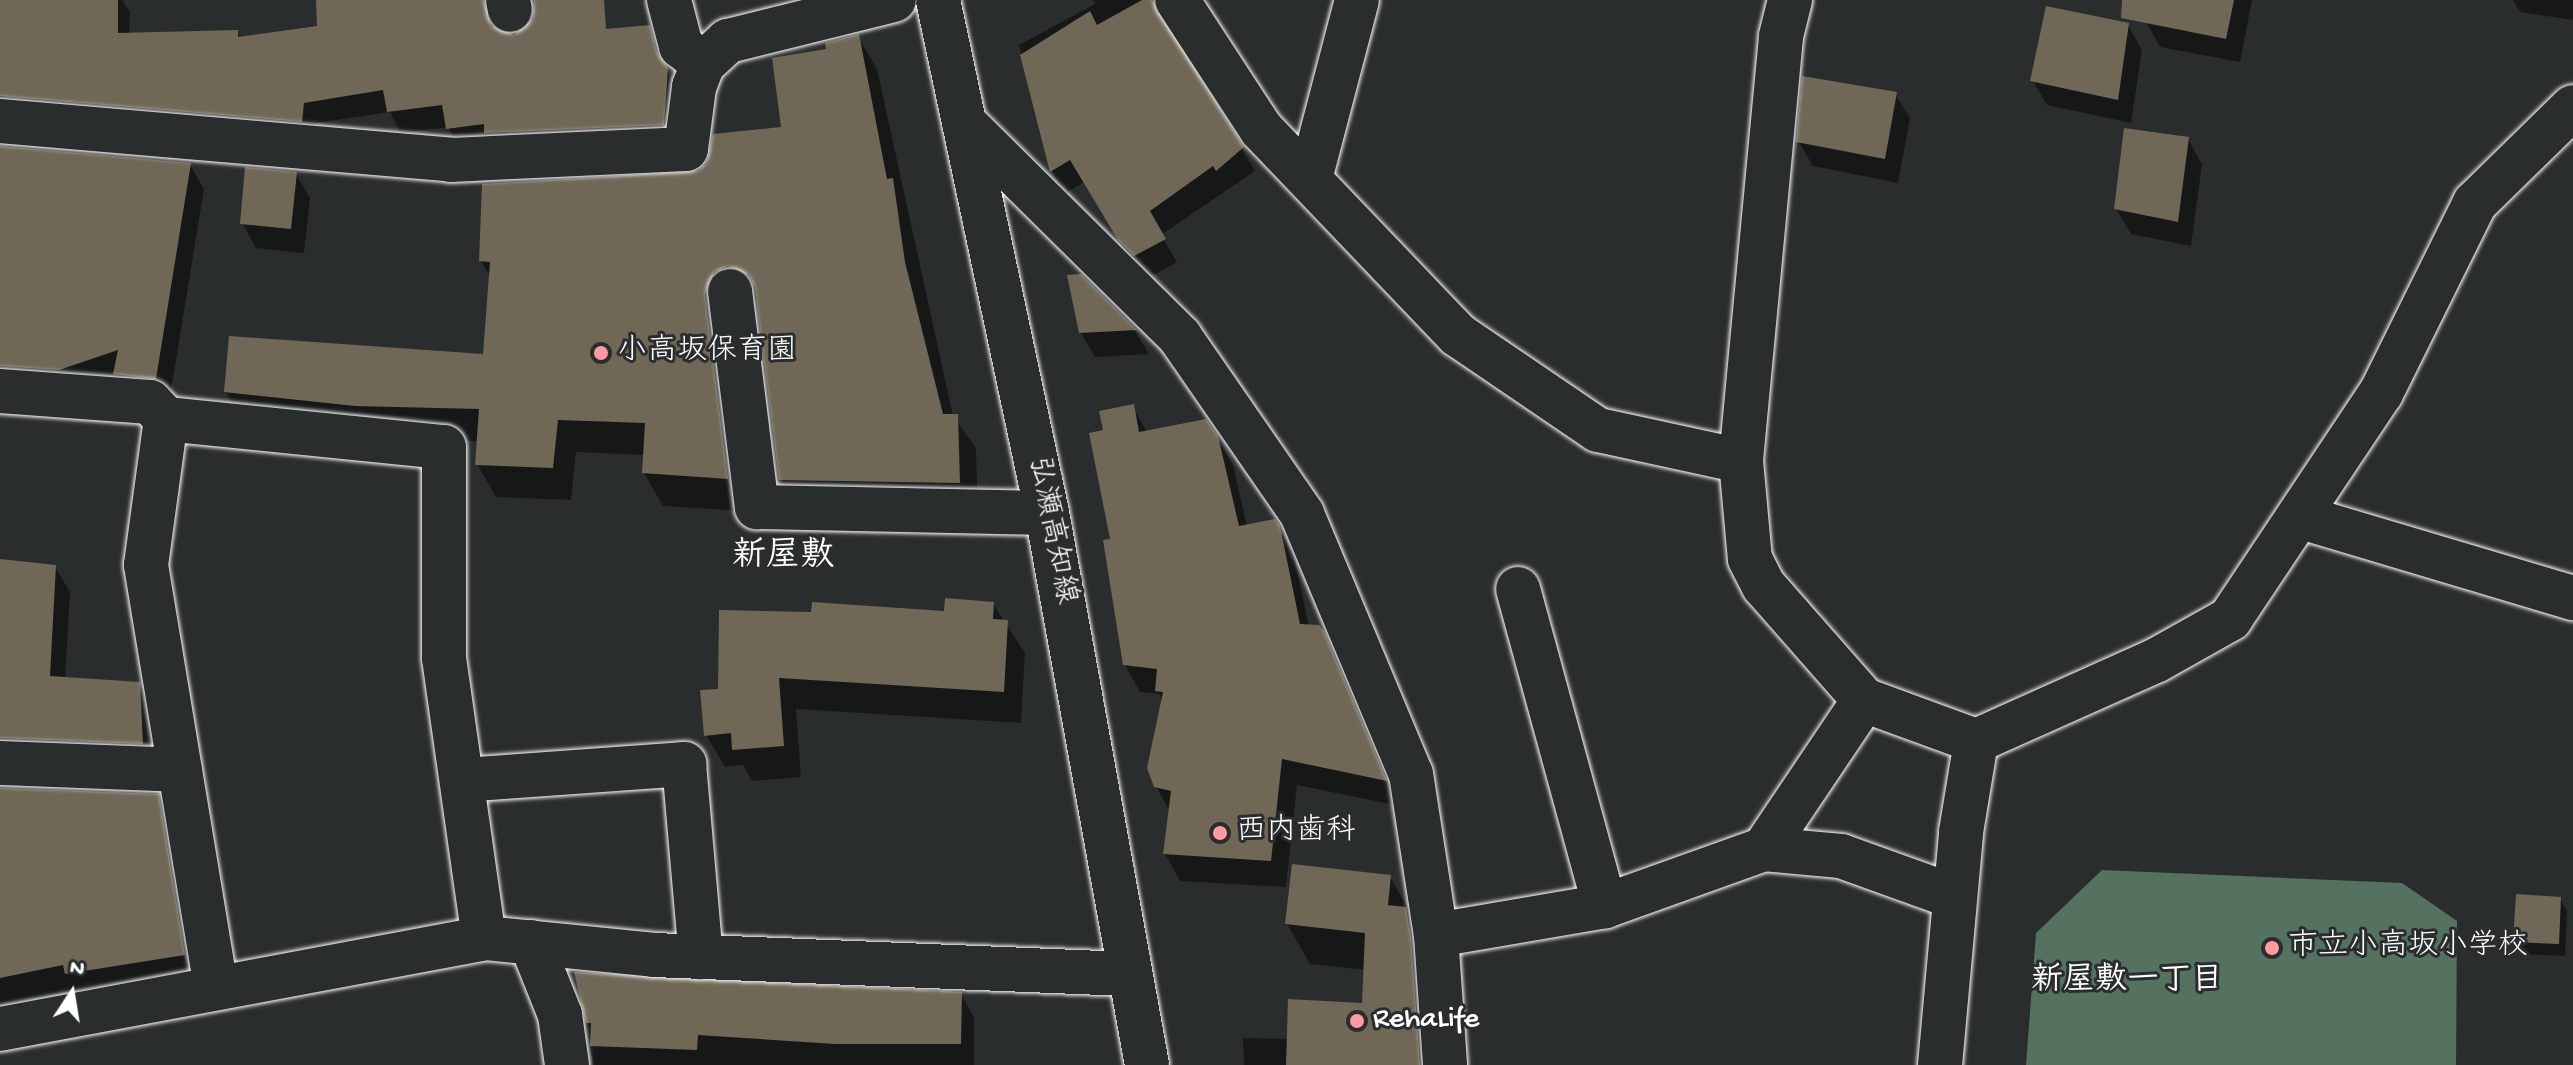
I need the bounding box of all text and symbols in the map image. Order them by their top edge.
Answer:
place label: 小高坂保育園 [617,335,797,371]
marker: 小高坂保育園 [592,344,610,362]
street label: 弘瀬高知線 [1018,454,1082,608]
district label: 新屋敷 [732,539,834,579]
place label: 西内歯科 [1236,815,1356,851]
marker: 西内歯科 [1211,824,1229,842]
place label: 市立小高坂小学校 [2288,930,2528,966]
marker: 市立小高坂小学校 [2263,939,2281,957]
north arrow [32,953,112,1033]
text: N [67,955,87,984]
district label: 新屋敷一丁目 [2031,963,2223,1001]
place label: RehaLife [1373,1003,1479,1039]
marker: RehaLife [1348,1012,1366,1030]

